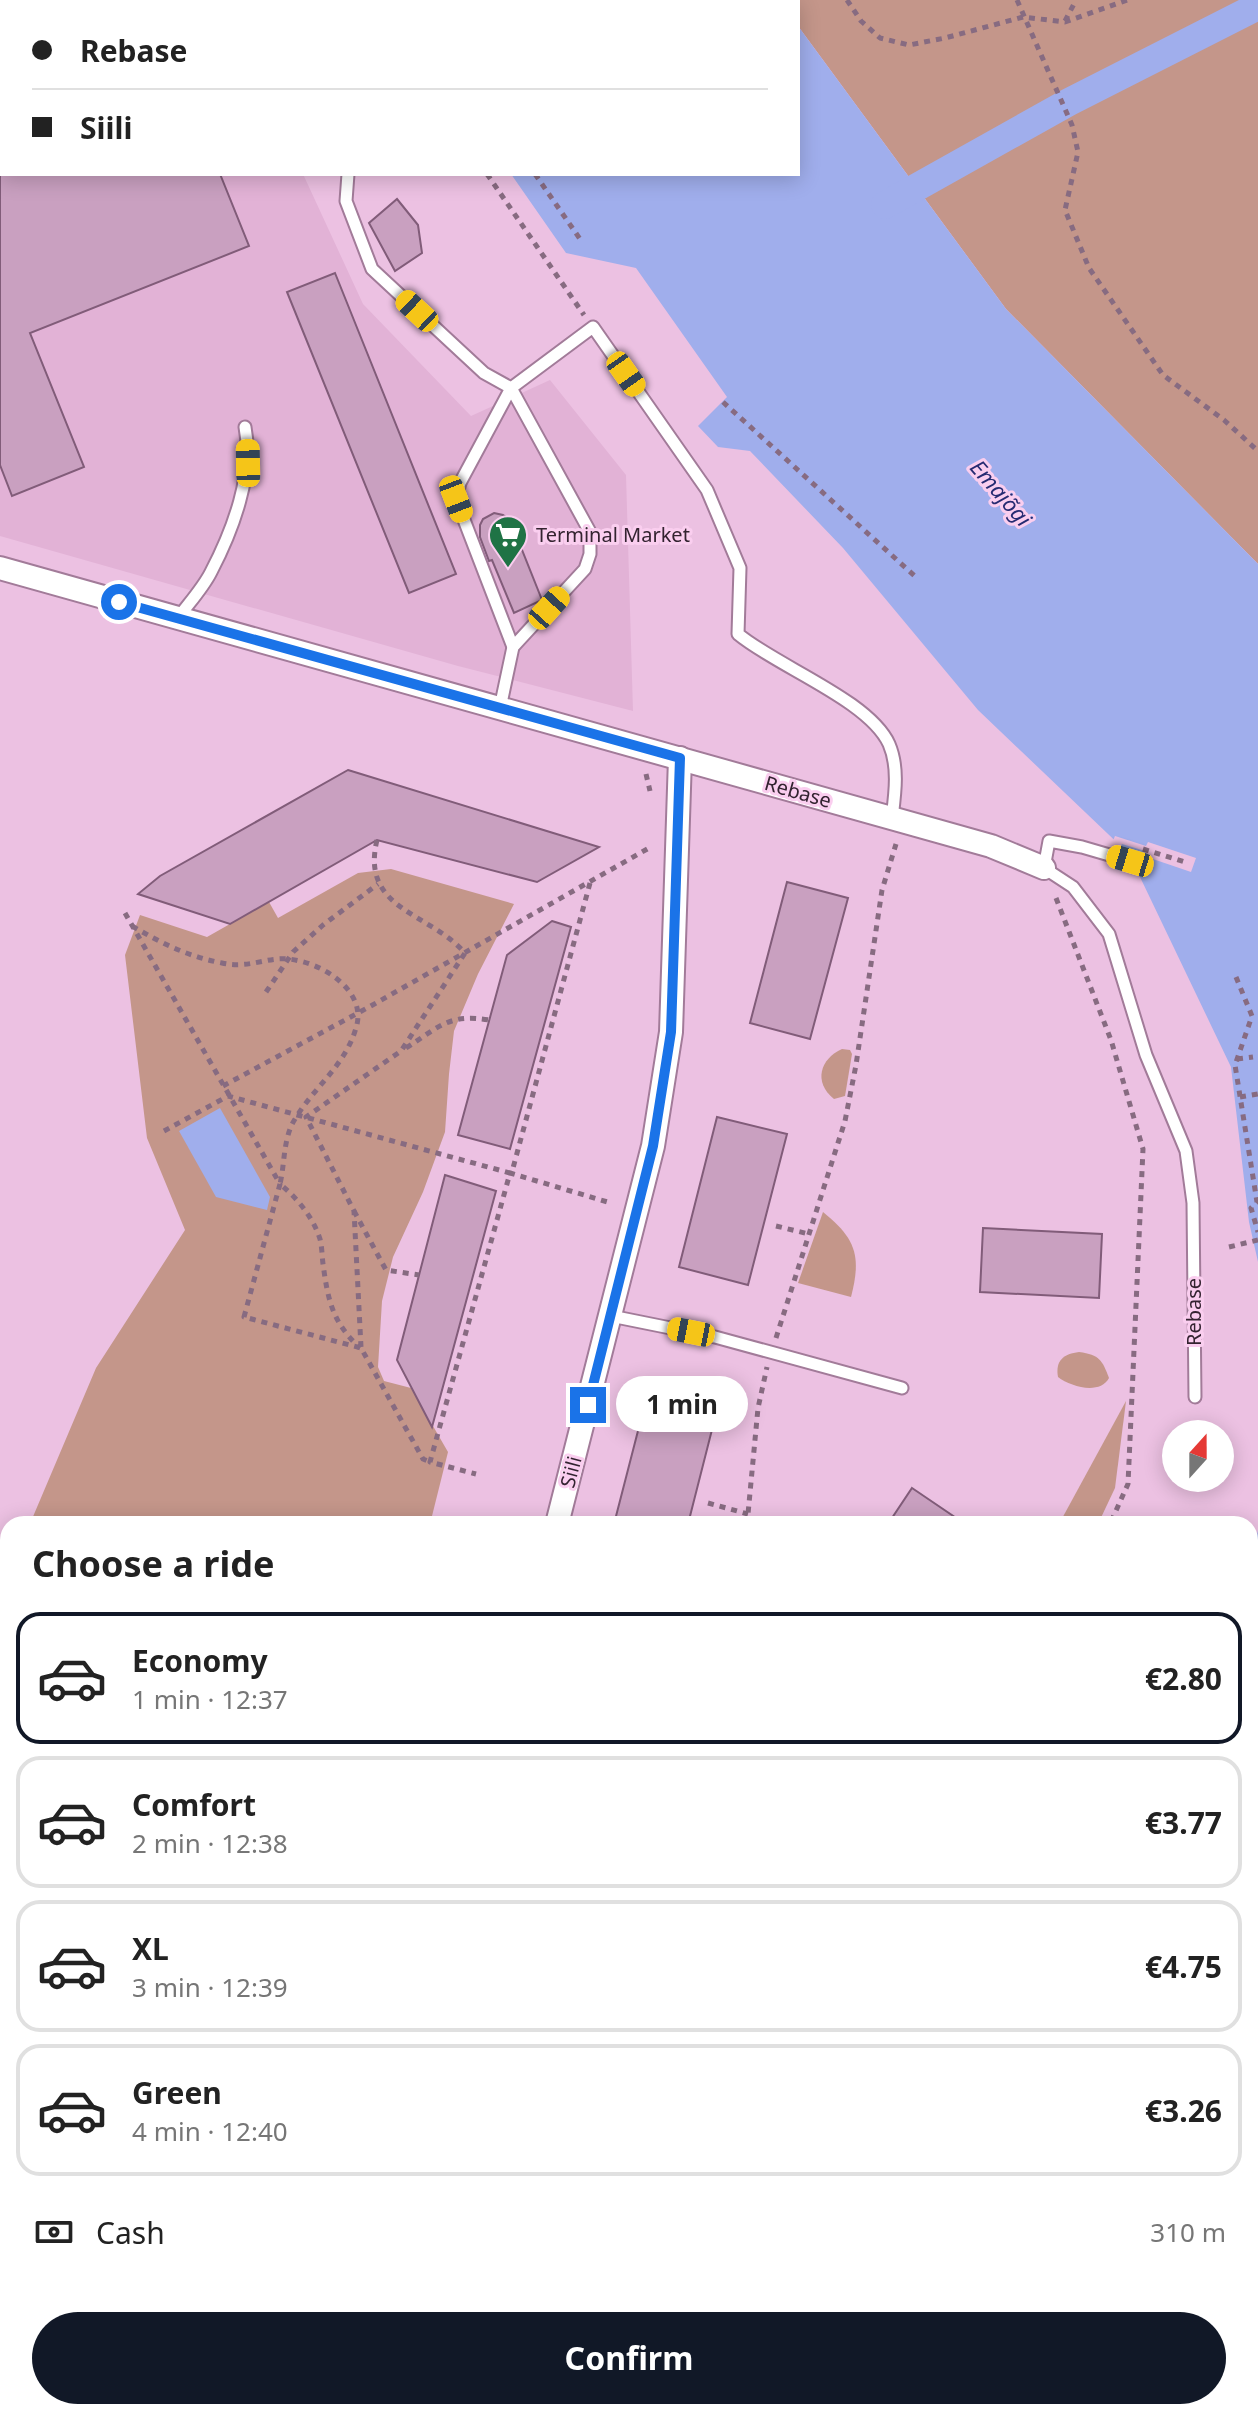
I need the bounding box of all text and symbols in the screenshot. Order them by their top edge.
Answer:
text: Rebase [80,30,188,71]
text: Siili [80,107,132,148]
car [391,286,443,336]
car [602,347,650,401]
car [236,439,260,487]
water label: Emajõgi [964,452,1039,532]
car [436,472,476,526]
supermarket icon: Terminal Market [487,514,529,569]
place label: Terminal Market [536,521,690,548]
car [524,582,574,634]
route start [101,584,137,620]
street label: Rebase [762,769,835,814]
car [1104,843,1156,879]
street label: Rebase [1180,1278,1207,1346]
car [665,1316,717,1348]
callout: 1 min [616,1377,748,1433]
text: 1 min [646,1386,718,1422]
route end [570,1387,606,1423]
north arrow [1162,1420,1234,1492]
map controls [1162,1420,1234,1492]
street label: Siili [553,1453,588,1491]
text: Choose a ride [32,1539,274,1588]
text: Economy [132,1640,268,1681]
icon: car [36,1642,108,1714]
text: €2.80 [1145,1658,1222,1699]
text: 1 min · 12:37 [132,1681,288,1717]
text: Comfort [132,1784,256,1825]
icon: car [36,1786,108,1858]
text: €3.77 [1145,1802,1222,1843]
text: 2 min · 12:38 [132,1825,288,1861]
text: XL [132,1928,169,1969]
icon: car [36,1930,108,2002]
text: €4.75 [1145,1946,1222,1987]
text: 3 min · 12:39 [132,1969,288,2005]
text: Green [132,2072,222,2113]
icon: car [36,2074,108,2146]
text: €3.26 [1145,2090,1222,2131]
text: 4 min · 12:40 [132,2113,288,2149]
icon: cash [32,2210,76,2254]
text: Cash [96,2212,165,2253]
text: 310 m [1150,2214,1226,2250]
button: Confirm [32,2312,1226,2404]

